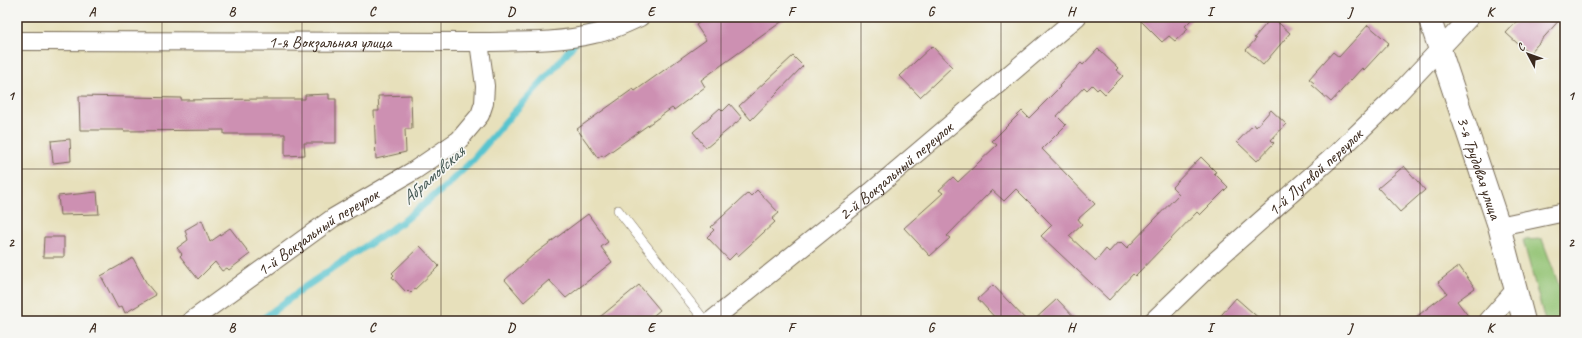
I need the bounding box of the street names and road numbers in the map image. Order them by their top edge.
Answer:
street label: 1-я Вокзальная улица [268,32,393,54]
street label: 3-я Трудовая улица [1452,114,1506,223]
street label: 2-й Вокзальный переулок [834,116,959,225]
street label: 1-й Луговой переулок [1263,123,1368,221]
street label: 1-й Вокзальный переулок [253,183,384,281]

